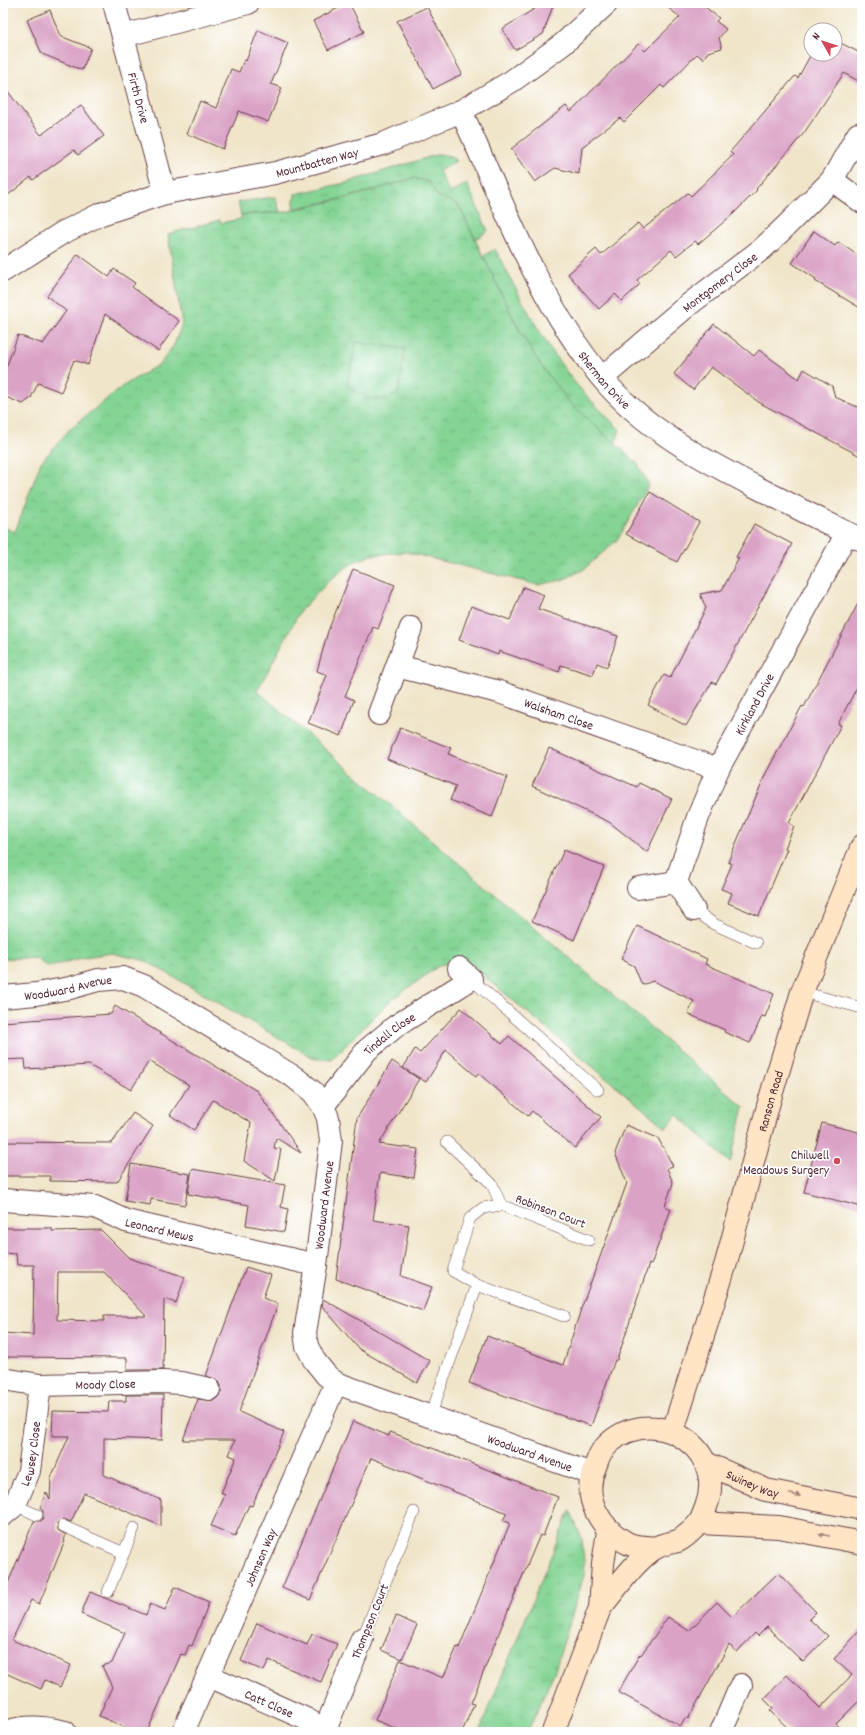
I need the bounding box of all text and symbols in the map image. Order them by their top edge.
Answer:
north arrow [803,22,843,62]
text: N [809,29,825,44]
street label: Firth Drive [121,71,153,126]
street label: Mountbatten Way [274,144,362,184]
street label: Montgomery Close [679,248,763,318]
street label: Sherman Drive [572,348,634,415]
street label: Kirkland Drive [731,670,781,739]
street label: Walsham Close [521,694,596,737]
street label: Woodward Avenue [24,972,113,1007]
street label: Tindall Close [360,1009,420,1060]
street label: Ranson Road [754,1069,790,1134]
place label: Chilwell Meadows Surgery [743,1147,830,1181]
marker: Chilwell Meadows Surgery [832,1156,842,1166]
street label: Woodward Avenue [311,1160,340,1251]
street label: Robinson Court [512,1190,588,1234]
street label: Leonard Mews [123,1214,196,1248]
street label: Moody Close [75,1376,136,1396]
street label: Lewsey Close [17,1420,47,1490]
street label: Woodward Avenue [484,1430,575,1478]
street label: Swiney Way [722,1466,781,1504]
one-way arrow [789,1493,801,1499]
street label: Johnson Way [241,1525,283,1590]
one-way arrow [818,1532,830,1538]
street label: Thompson Court [348,1581,395,1662]
street label: Catt Close [241,1686,296,1724]

